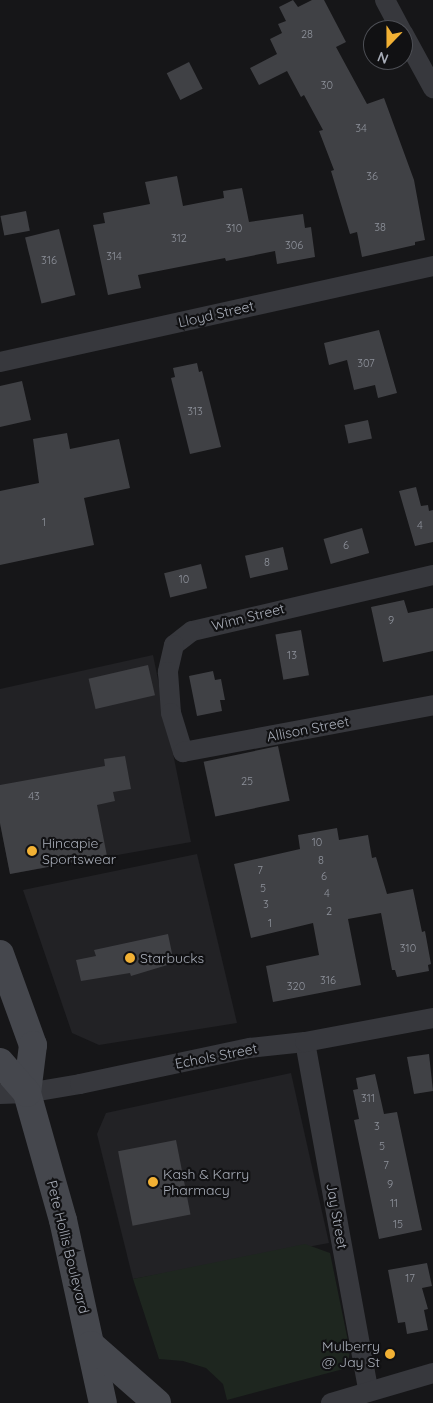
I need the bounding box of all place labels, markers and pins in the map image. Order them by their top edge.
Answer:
place label: Hincapie Sportswear [42,835,116,868]
marker: Hincapie Sportswear [26,845,38,857]
place label: Starbucks [140,950,204,966]
marker: Starbucks [124,952,136,964]
place label: Kash & Karry Pharmacy [163,1166,249,1198]
marker: Kash & Karry Pharmacy [147,1176,159,1188]
place label: Mulberry @ Jay St [322,1338,380,1370]
marker: Mulberry @ Jay St [384,1348,396,1360]

